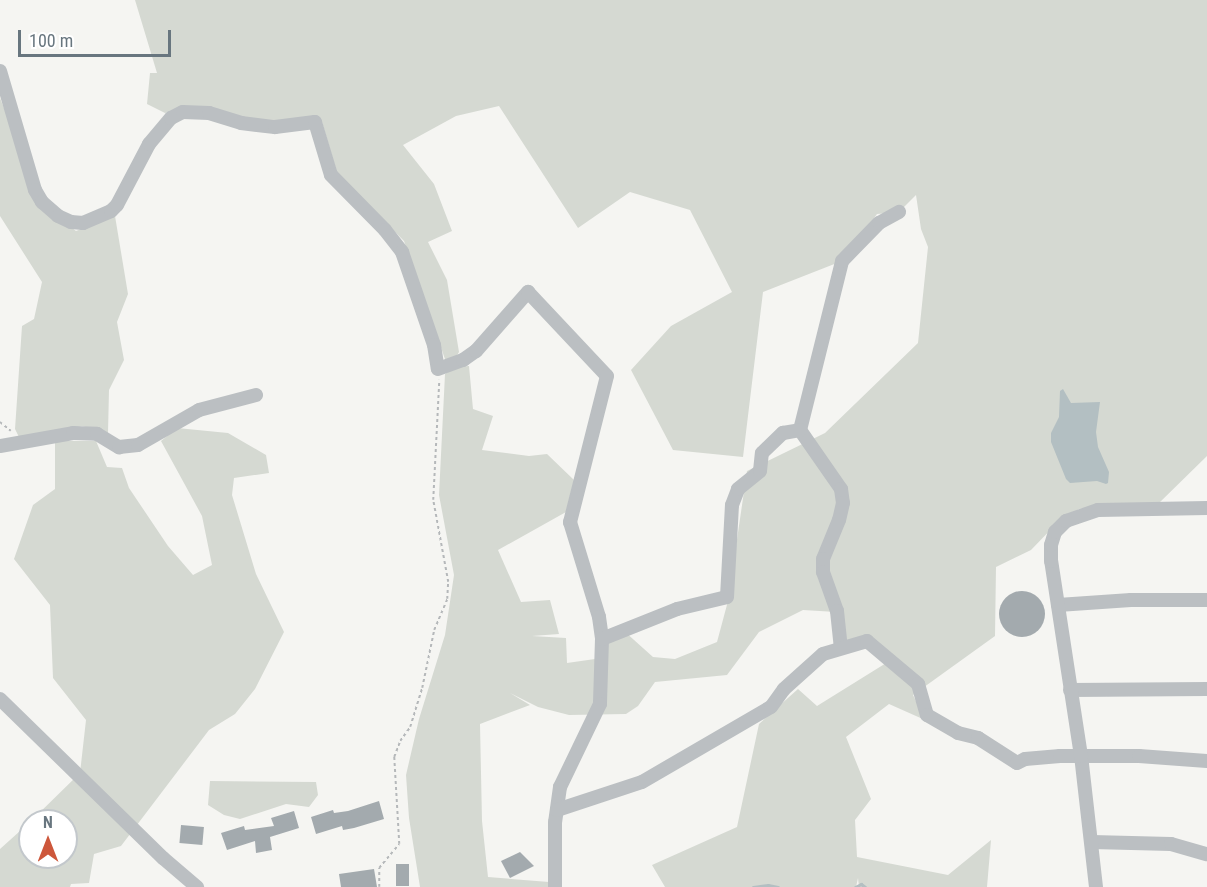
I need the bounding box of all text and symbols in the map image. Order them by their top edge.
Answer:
scale bar [21,18,174,56]
text: 100 m [29,30,73,51]
north arrow [18,809,78,869]
text: N [43,813,53,832]

